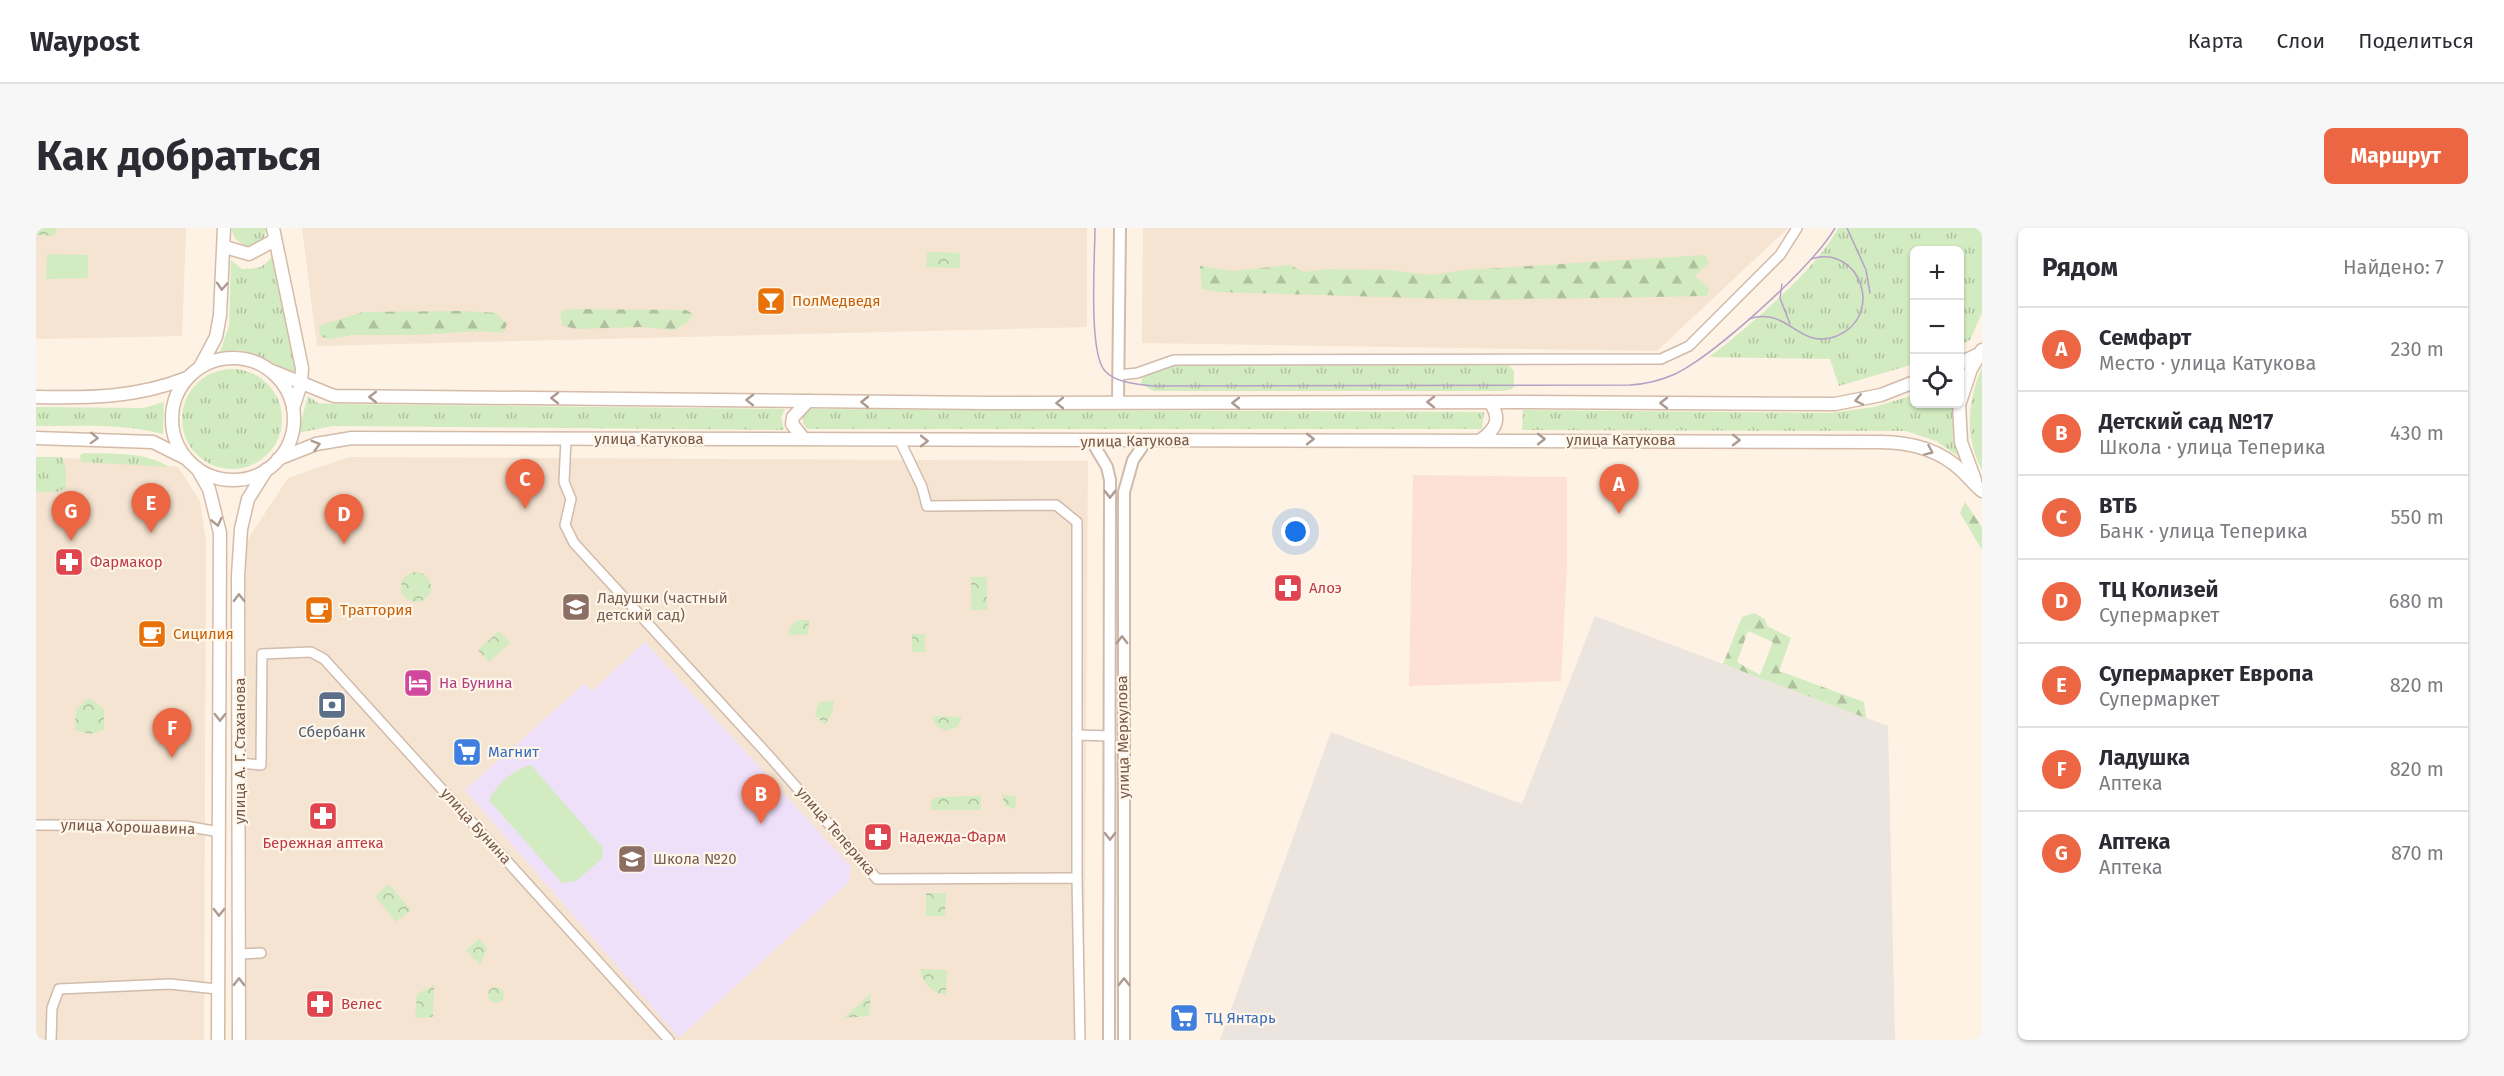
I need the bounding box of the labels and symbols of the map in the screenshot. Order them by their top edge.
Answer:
one-way arrow [216,282,229,291]
bar icon: ПолМедведя [755,285,787,317]
place label: ПолМедведя [792,292,881,310]
one-way arrow [368,391,377,403]
one-way arrow [550,392,559,404]
one-way arrow [1854,393,1864,406]
one-way arrow [745,394,754,406]
one-way arrow [860,396,869,408]
one-way arrow [1055,396,1064,409]
one-way arrow [1427,396,1436,408]
one-way arrow [1232,397,1241,410]
one-way arrow [1660,397,1669,409]
street label: улица Катукова [594,430,704,448]
street label: улица Катукова [1080,431,1190,451]
street label: улица Катукова [1566,431,1676,449]
one-way arrow [90,432,99,445]
one-way arrow [1306,433,1315,445]
one-way arrow [1536,433,1545,446]
one-way arrow [1731,434,1740,446]
one-way arrow [920,435,929,447]
one-way arrow [311,440,321,452]
one-way arrow [1923,443,1934,455]
pin: C [506,460,544,509]
pin: A [1600,464,1638,514]
pin: E [132,484,170,533]
one-way arrow [1104,490,1116,499]
pin: G [51,492,90,541]
pin: D [324,494,364,544]
one-way arrow [210,517,223,527]
your location [1281,517,1310,546]
pharmacy icon: Фармакор [53,546,85,578]
place label: Фармакор [90,553,163,571]
pharmacy icon: Алоэ [1272,572,1304,604]
place label: Алоэ [1309,579,1342,597]
place label: Ладушки (частный детский сад) [597,589,728,624]
school or university icon: Ладушки (частный детский сад) [560,591,592,623]
one-way arrow [232,593,245,602]
cafe icon: Траттория [303,594,335,626]
place label: Траттория [340,601,413,619]
cafe icon: Сицилия [136,618,168,650]
place label: Сицилия [173,625,234,643]
one-way arrow [1116,635,1128,644]
hotel icon: На Бунина [402,667,434,699]
place label: На Бунина [439,674,512,692]
street label: улица Меркулова [1113,675,1133,799]
street label: улица А. Г. Стаханова [231,678,249,824]
bank icon: Сбербанк [316,689,348,721]
pin: F [152,708,192,758]
one-way arrow [214,712,226,721]
place label: Сбербанк [298,723,366,741]
supermarket icon: Магнит [451,736,483,768]
place label: Магнит [488,743,539,761]
pin: B [742,774,780,824]
street label: улица Теперика [793,783,879,879]
street label: улица Бунина [437,784,515,868]
pharmacy icon: Бережная аптека [307,800,339,832]
street label: улица Хорошавина [60,816,196,838]
pharmacy icon: Надежда-Фарм [862,821,894,853]
place label: Надежда-Фарм [899,828,1006,846]
one-way arrow [1104,832,1116,841]
place label: Бережная аптека [262,834,384,852]
school or university icon: Школа №20 [616,843,648,875]
place label: Школа №20 [653,850,737,868]
one-way arrow [212,907,225,916]
one-way arrow [233,977,245,986]
one-way arrow [1118,977,1130,986]
pharmacy icon: Велес [304,988,336,1020]
place label: Велес [341,995,382,1013]
supermarket icon: ТЦ Янтарь [1168,1002,1200,1034]
place label: ТЦ Янтарь [1205,1009,1276,1027]

